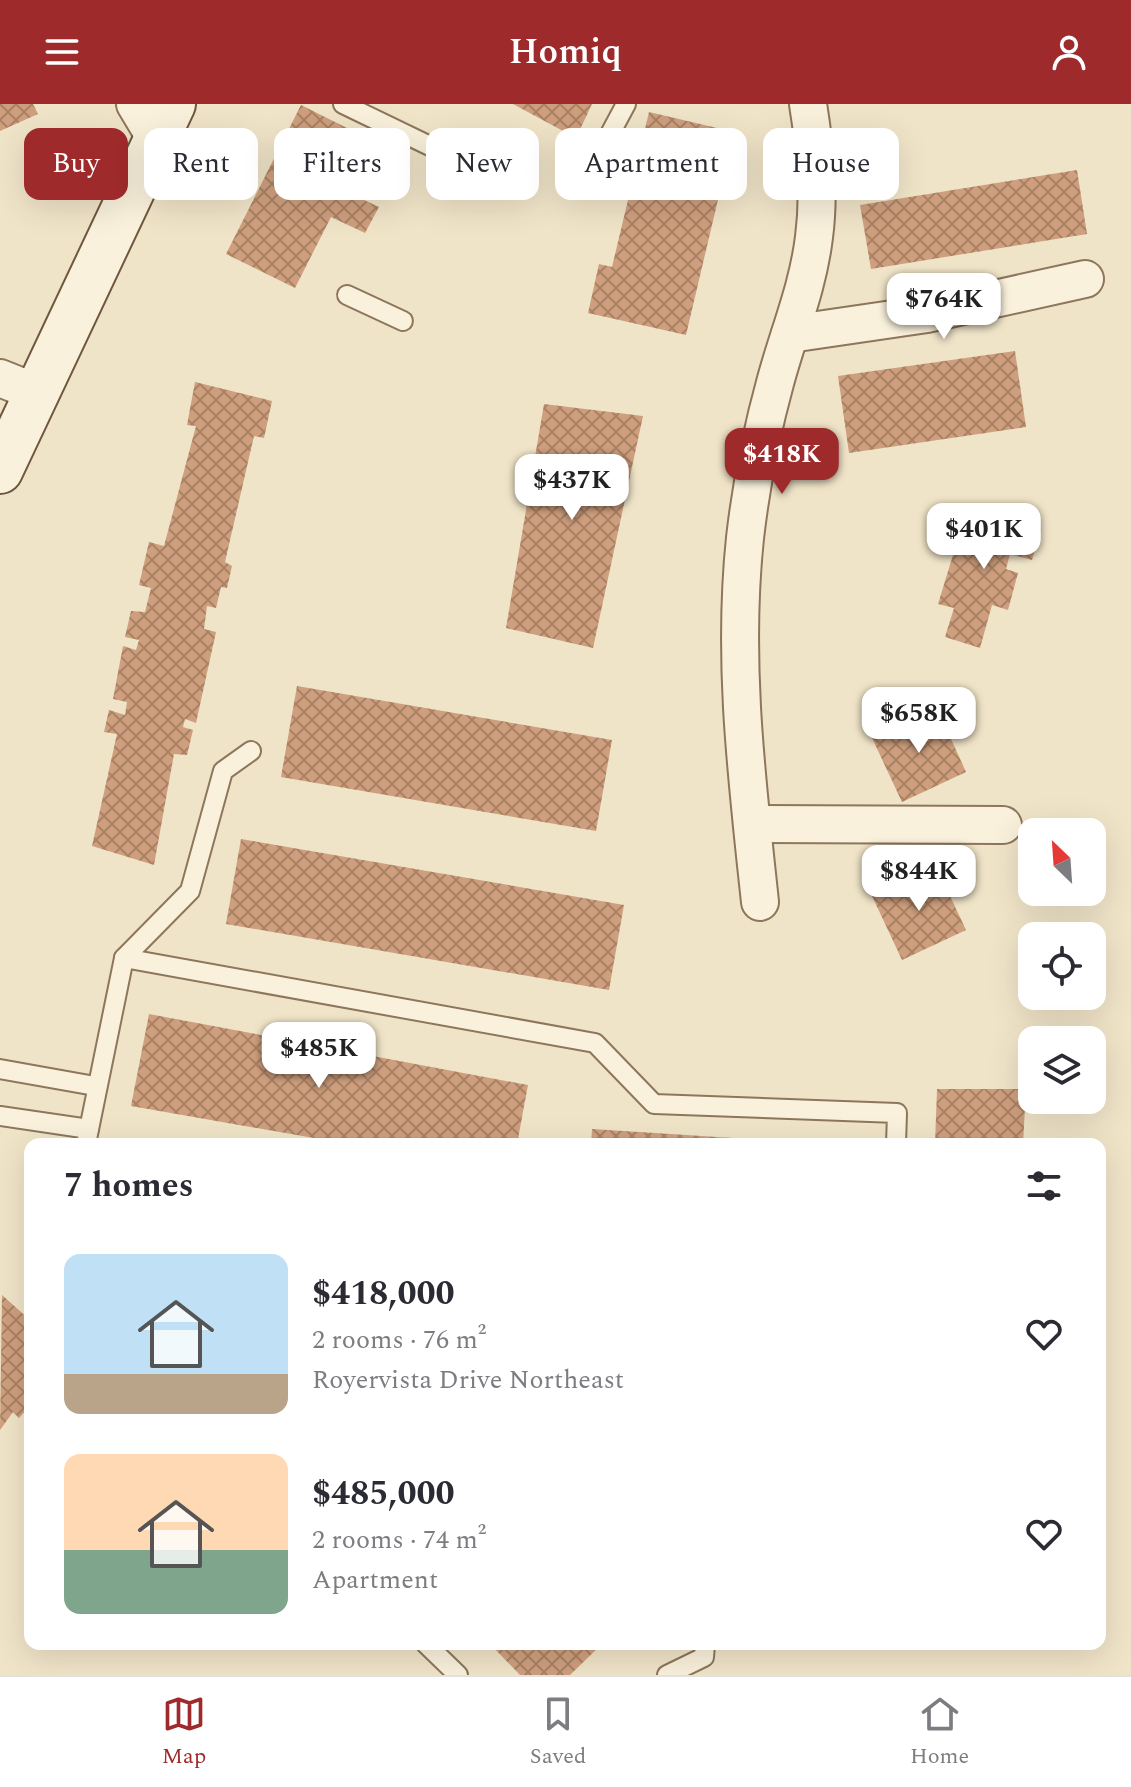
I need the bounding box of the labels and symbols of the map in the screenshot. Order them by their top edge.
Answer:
pin: $764K [888,273,1000,341]
pin: $418K [726,428,838,496]
pin: $437K [516,454,628,522]
pin: $401K [928,503,1040,571]
pin: $658K [863,687,975,755]
north arrow [1018,818,1106,906]
pin: $844K [863,845,975,913]
pin: $485K [263,1022,375,1090]

